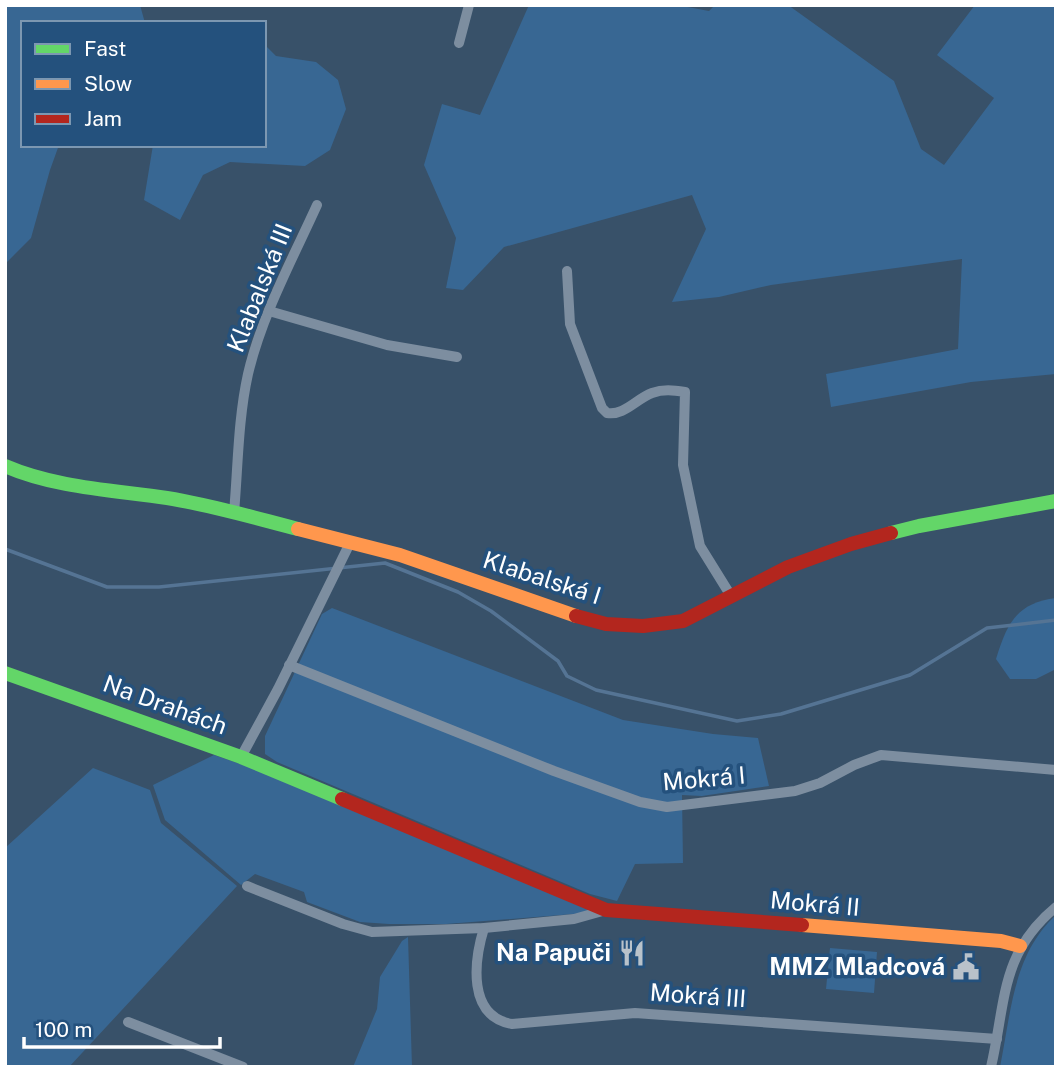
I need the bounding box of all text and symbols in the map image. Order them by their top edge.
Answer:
legend [21,21,266,147]
text: Fast [84,36,126,61]
text: Slow [84,71,132,96]
text: Jam [84,106,122,131]
street label: Klabalská III [221,219,298,356]
street label: Klabalská I [480,545,605,609]
street label: Na Drahách [100,669,231,739]
street label: Mokrá I [661,760,746,796]
street label: Mokrá II [769,885,861,921]
place label: Na Papuči [496,938,611,966]
restaurant icon: Na Papuči [617,938,647,968]
place label: MMZ Mladcová [769,952,945,980]
public building icon: MMZ Mladcová [951,952,981,982]
street label: Mokrá III [649,978,747,1012]
scale bar [24,1006,220,1050]
text: 100 m [35,1017,92,1042]

